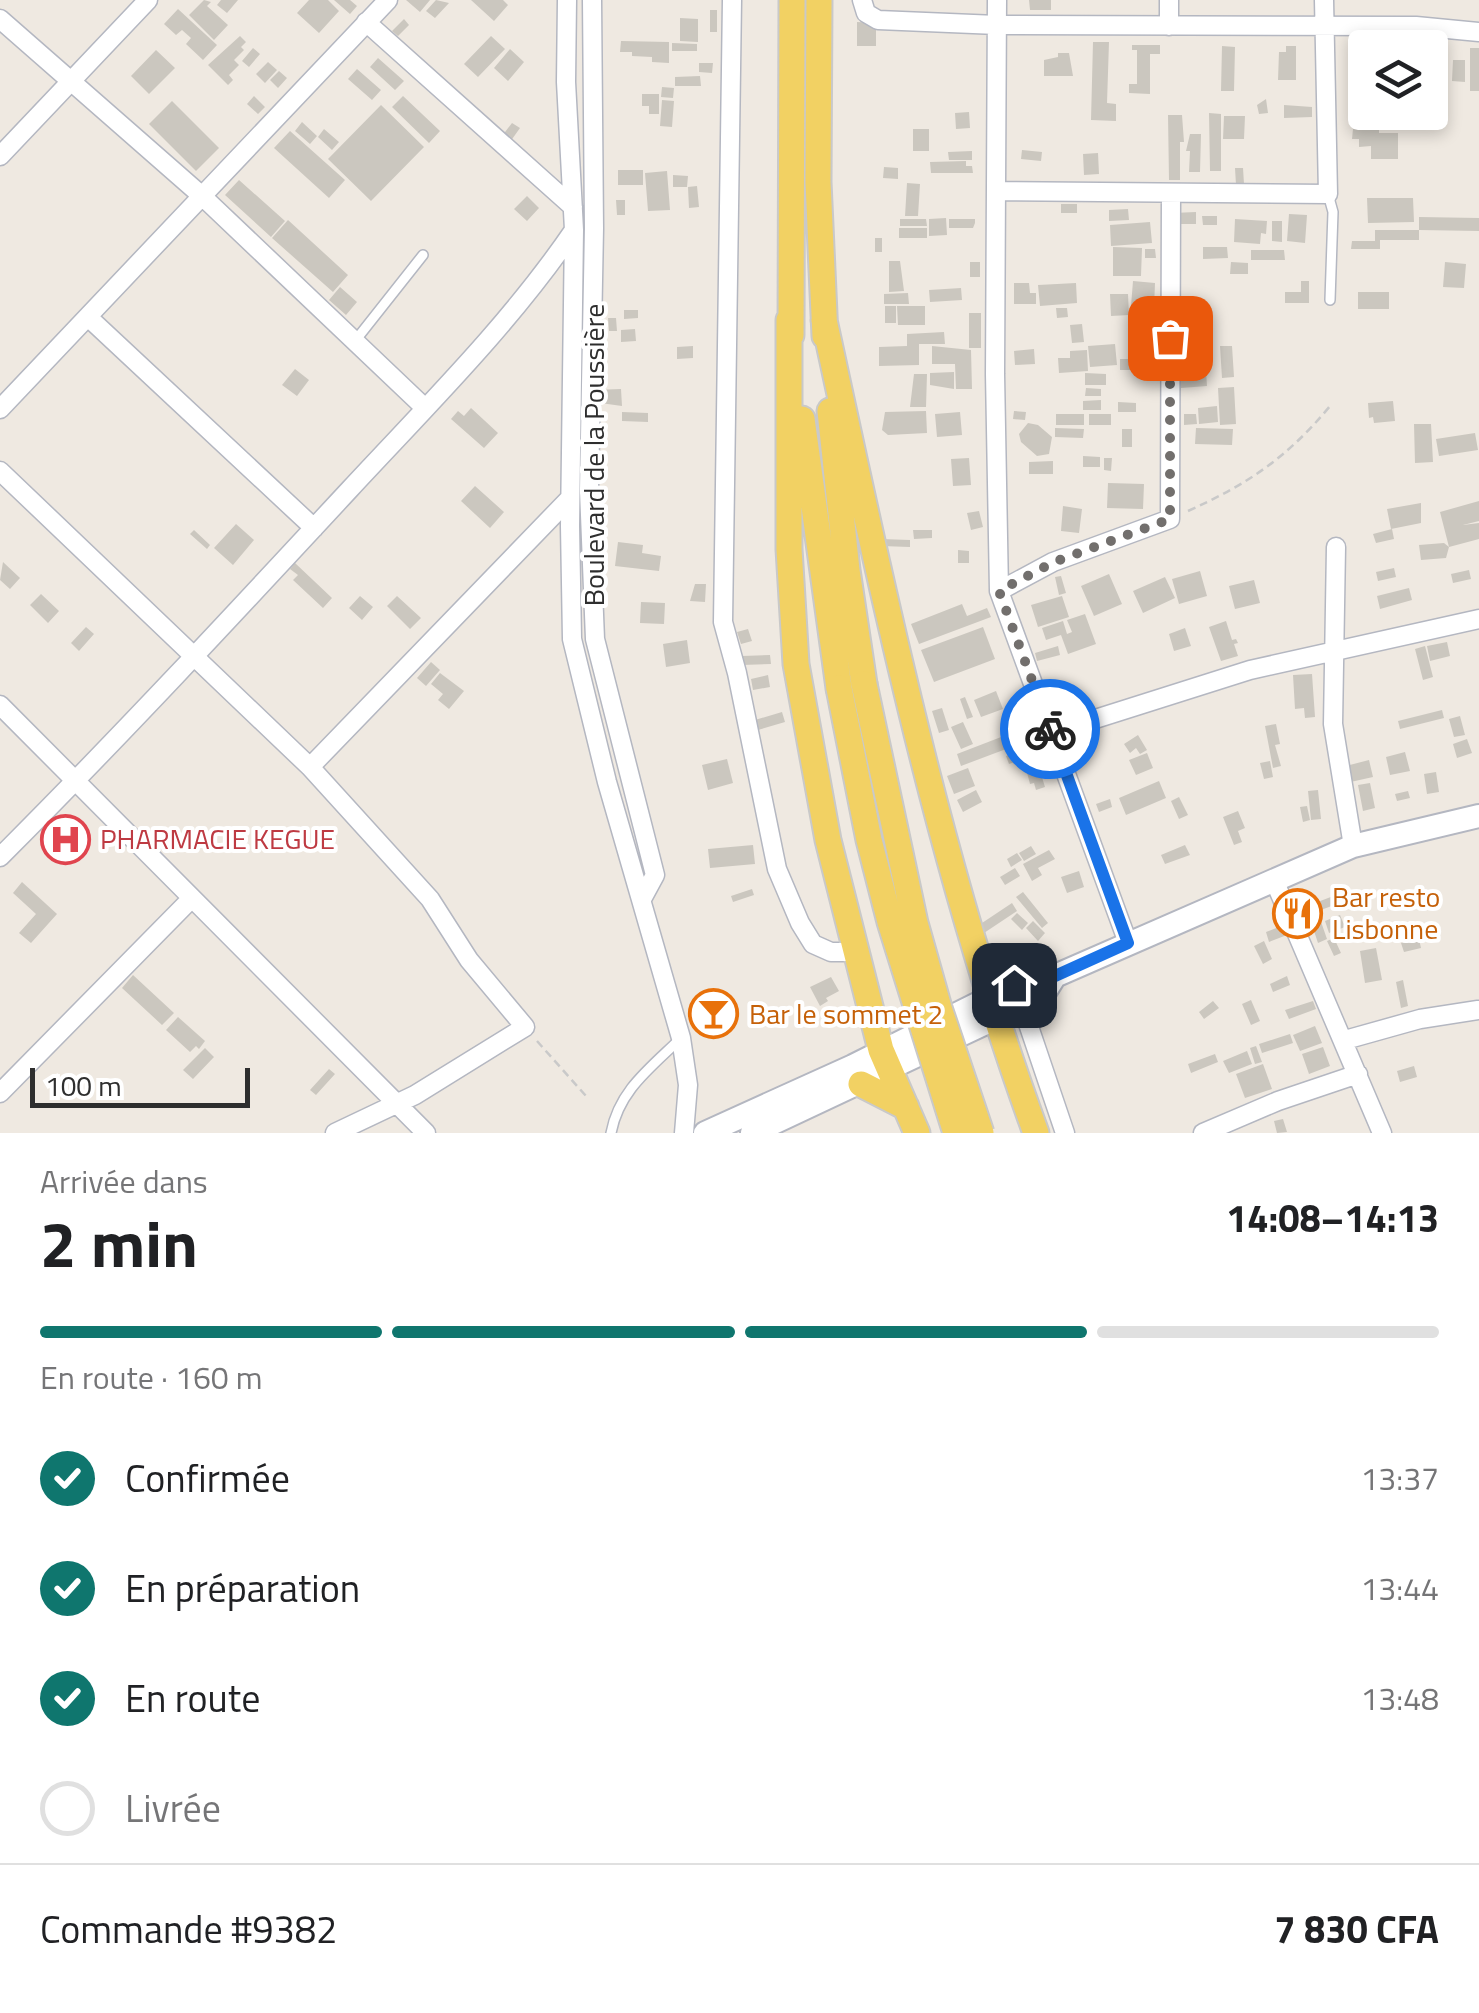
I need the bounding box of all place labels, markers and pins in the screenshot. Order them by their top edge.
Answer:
pin [1128,296,1213,381]
hospital icon: PHARMACIE KEGUE [39,813,91,865]
place label: PHARMACIE KEGUE [100,817,335,860]
place label: Bar resto Lisbonne [1332,875,1440,950]
restaurant icon: Bar resto Lisbonne [1271,887,1323,939]
pin [972,943,1057,1028]
bar icon: Bar le sommet 2 [688,988,740,1040]
place label: Bar le sommet 2 [749,992,943,1035]

